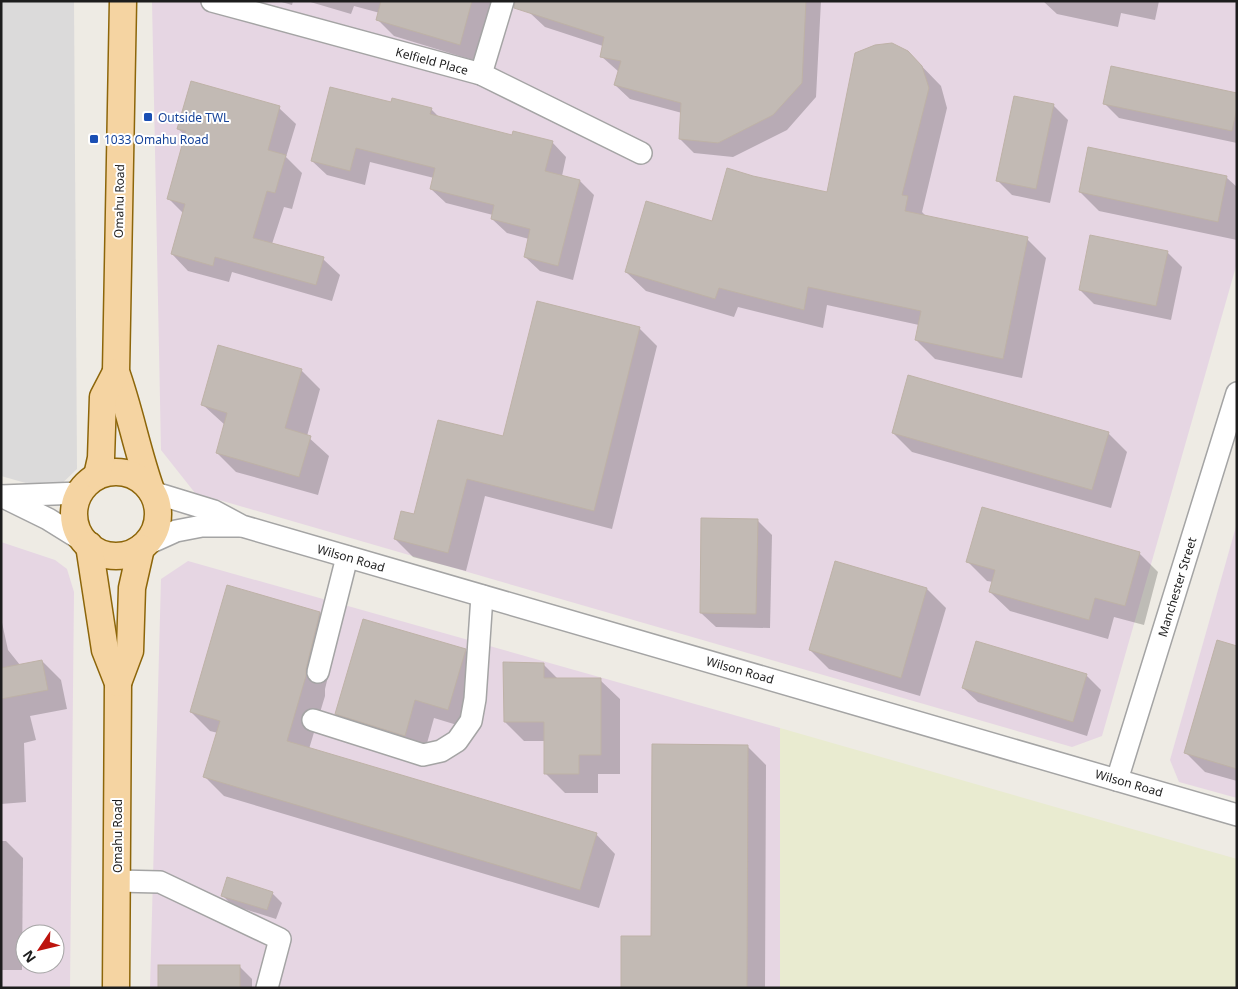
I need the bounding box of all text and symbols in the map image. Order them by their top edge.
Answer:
street label: Kelfield Place [394,43,470,79]
place label: Outside TWL [158,109,229,126]
marker: Outside TWL [142,111,154,123]
place label: 1033 Omahu Road [104,131,209,148]
marker: 1033 Omahu Road [88,133,100,145]
street label: Omahu Road [110,164,128,238]
street label: Manchester Street [1154,534,1200,639]
street label: Wilson Road [315,540,387,576]
street label: Wilson Road [704,652,776,688]
street label: Wilson Road [1093,765,1165,801]
street label: Omahu Road [109,799,126,873]
north arrow [15,924,65,974]
text: N [18,947,40,967]

